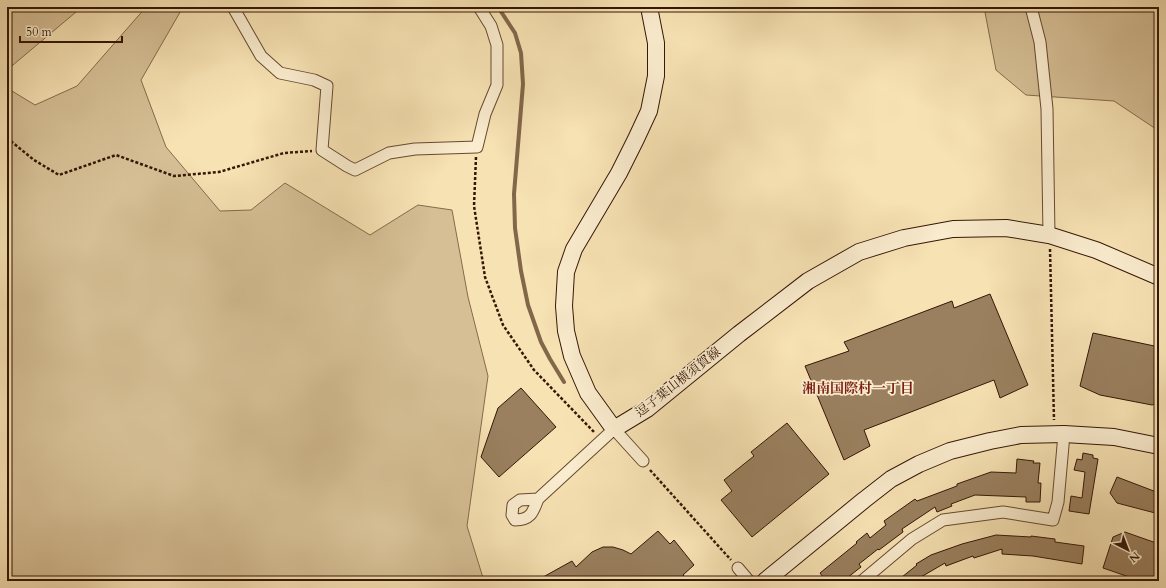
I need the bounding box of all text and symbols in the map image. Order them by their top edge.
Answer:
scale bar [20,18,122,44]
text: 50 m [26,24,53,40]
street label: 逗子葉山横須賀線 [631,343,725,421]
district label: 湘南国際村一丁目 [802,379,914,398]
north arrow [1108,530,1148,570]
text: N [1125,548,1143,566]

